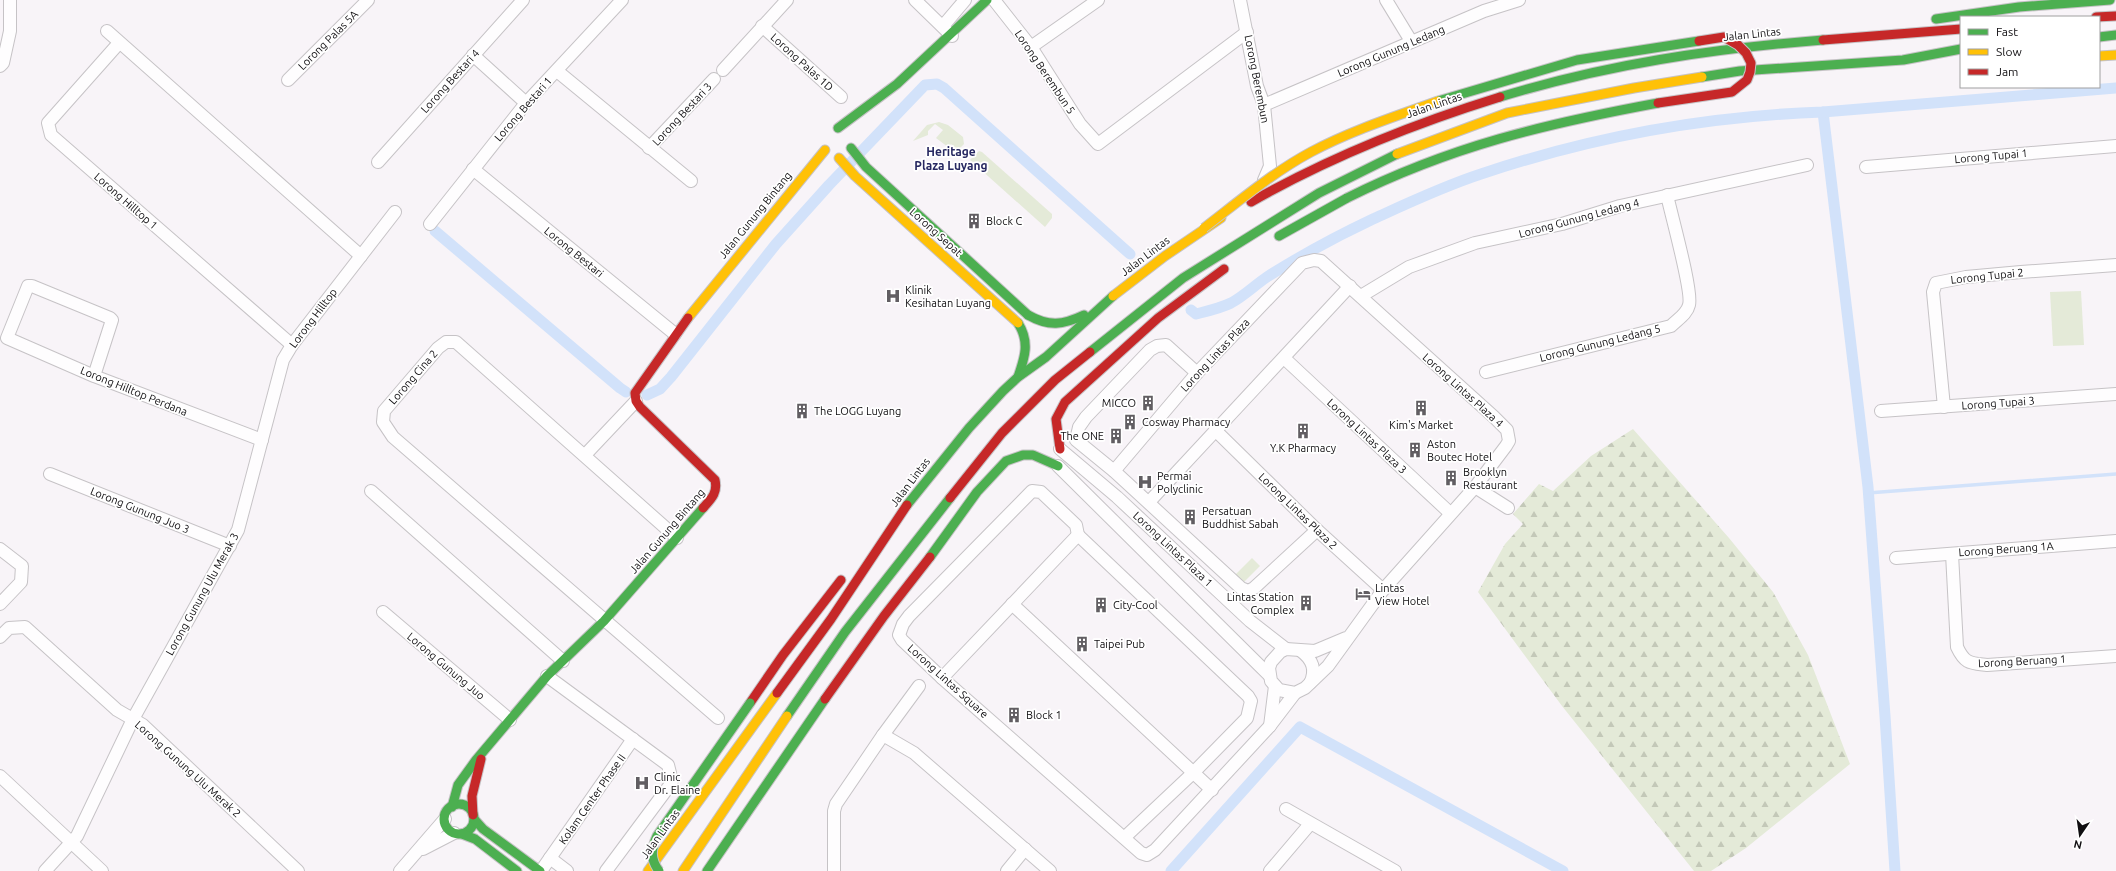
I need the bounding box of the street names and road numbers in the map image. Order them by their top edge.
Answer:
street label: Lorong Palas 5A [296,7,361,72]
street label: Lorong Gunung Ledang [1336,23,1446,79]
street label: Jalan Lintas [1723,25,1782,43]
street label: Lorong Berembun 5 [1013,28,1077,116]
street label: Lorong Palas 1D [768,31,836,93]
street label: Lorong Berembun [1243,34,1271,124]
street label: Lorong Bestari 4 [418,47,482,115]
street label: Lorong Bestari 1 [492,74,554,144]
street label: Lorong Bestari 3 [650,80,714,148]
street label: Jalan Lintas [1405,90,1463,120]
street label: Lorong Tupai 1 [1954,147,2028,165]
street label: Jalan Gunung Bintang [716,169,794,261]
street label: Lorong Hilltop 1 [92,170,160,232]
street label: Lorong Gunung Ledang 4 [1518,196,1640,240]
street label: Lorong Sepat [907,205,965,259]
street label: Lorong Bestari [542,225,606,279]
street label: Jalan Lintas [1118,234,1172,278]
street label: Lorong Tupai 2 [1950,266,2024,286]
street label: Lorong Hilltop [287,286,339,350]
street label: Lorong Lintas Plaza [1178,316,1252,394]
street label: Lorong Gunung Ledang 5 [1538,322,1662,364]
street label: Lorong Cina 2 [386,347,440,407]
street label: Lorong Lintas Plaza 4 [1420,351,1506,429]
street label: Lorong Hilltop Perdana [79,364,189,418]
street label: Lorong Tupai 3 [1961,394,2035,412]
street label: Lorong Lintas Plaza 3 [1325,396,1409,476]
street label: Jalan Lintas [888,455,932,509]
street label: Lorong Lintas Plaza 2 [1256,471,1340,551]
street label: Lorong Gunung Juo 3 [89,485,191,535]
street label: Jalan Gunung Bintang [627,486,707,576]
street label: Lorong Lintas Plaza 1 [1131,509,1215,589]
street label: Lorong Gunung Ulu Merak 3 [163,531,241,657]
street label: Lorong Beruang 1A [1958,540,2055,558]
street label: Lorong Gunung Juo [405,630,487,702]
street label: Lorong Lintas Square [905,642,991,720]
street label: Lorong Beruang 1 [1978,653,2066,669]
street label: Lorong Gunung Ulu Merak 2 [133,718,243,820]
street label: Kolam Center Phase II [556,752,628,846]
street label: Jalan Lintas [638,807,682,861]

